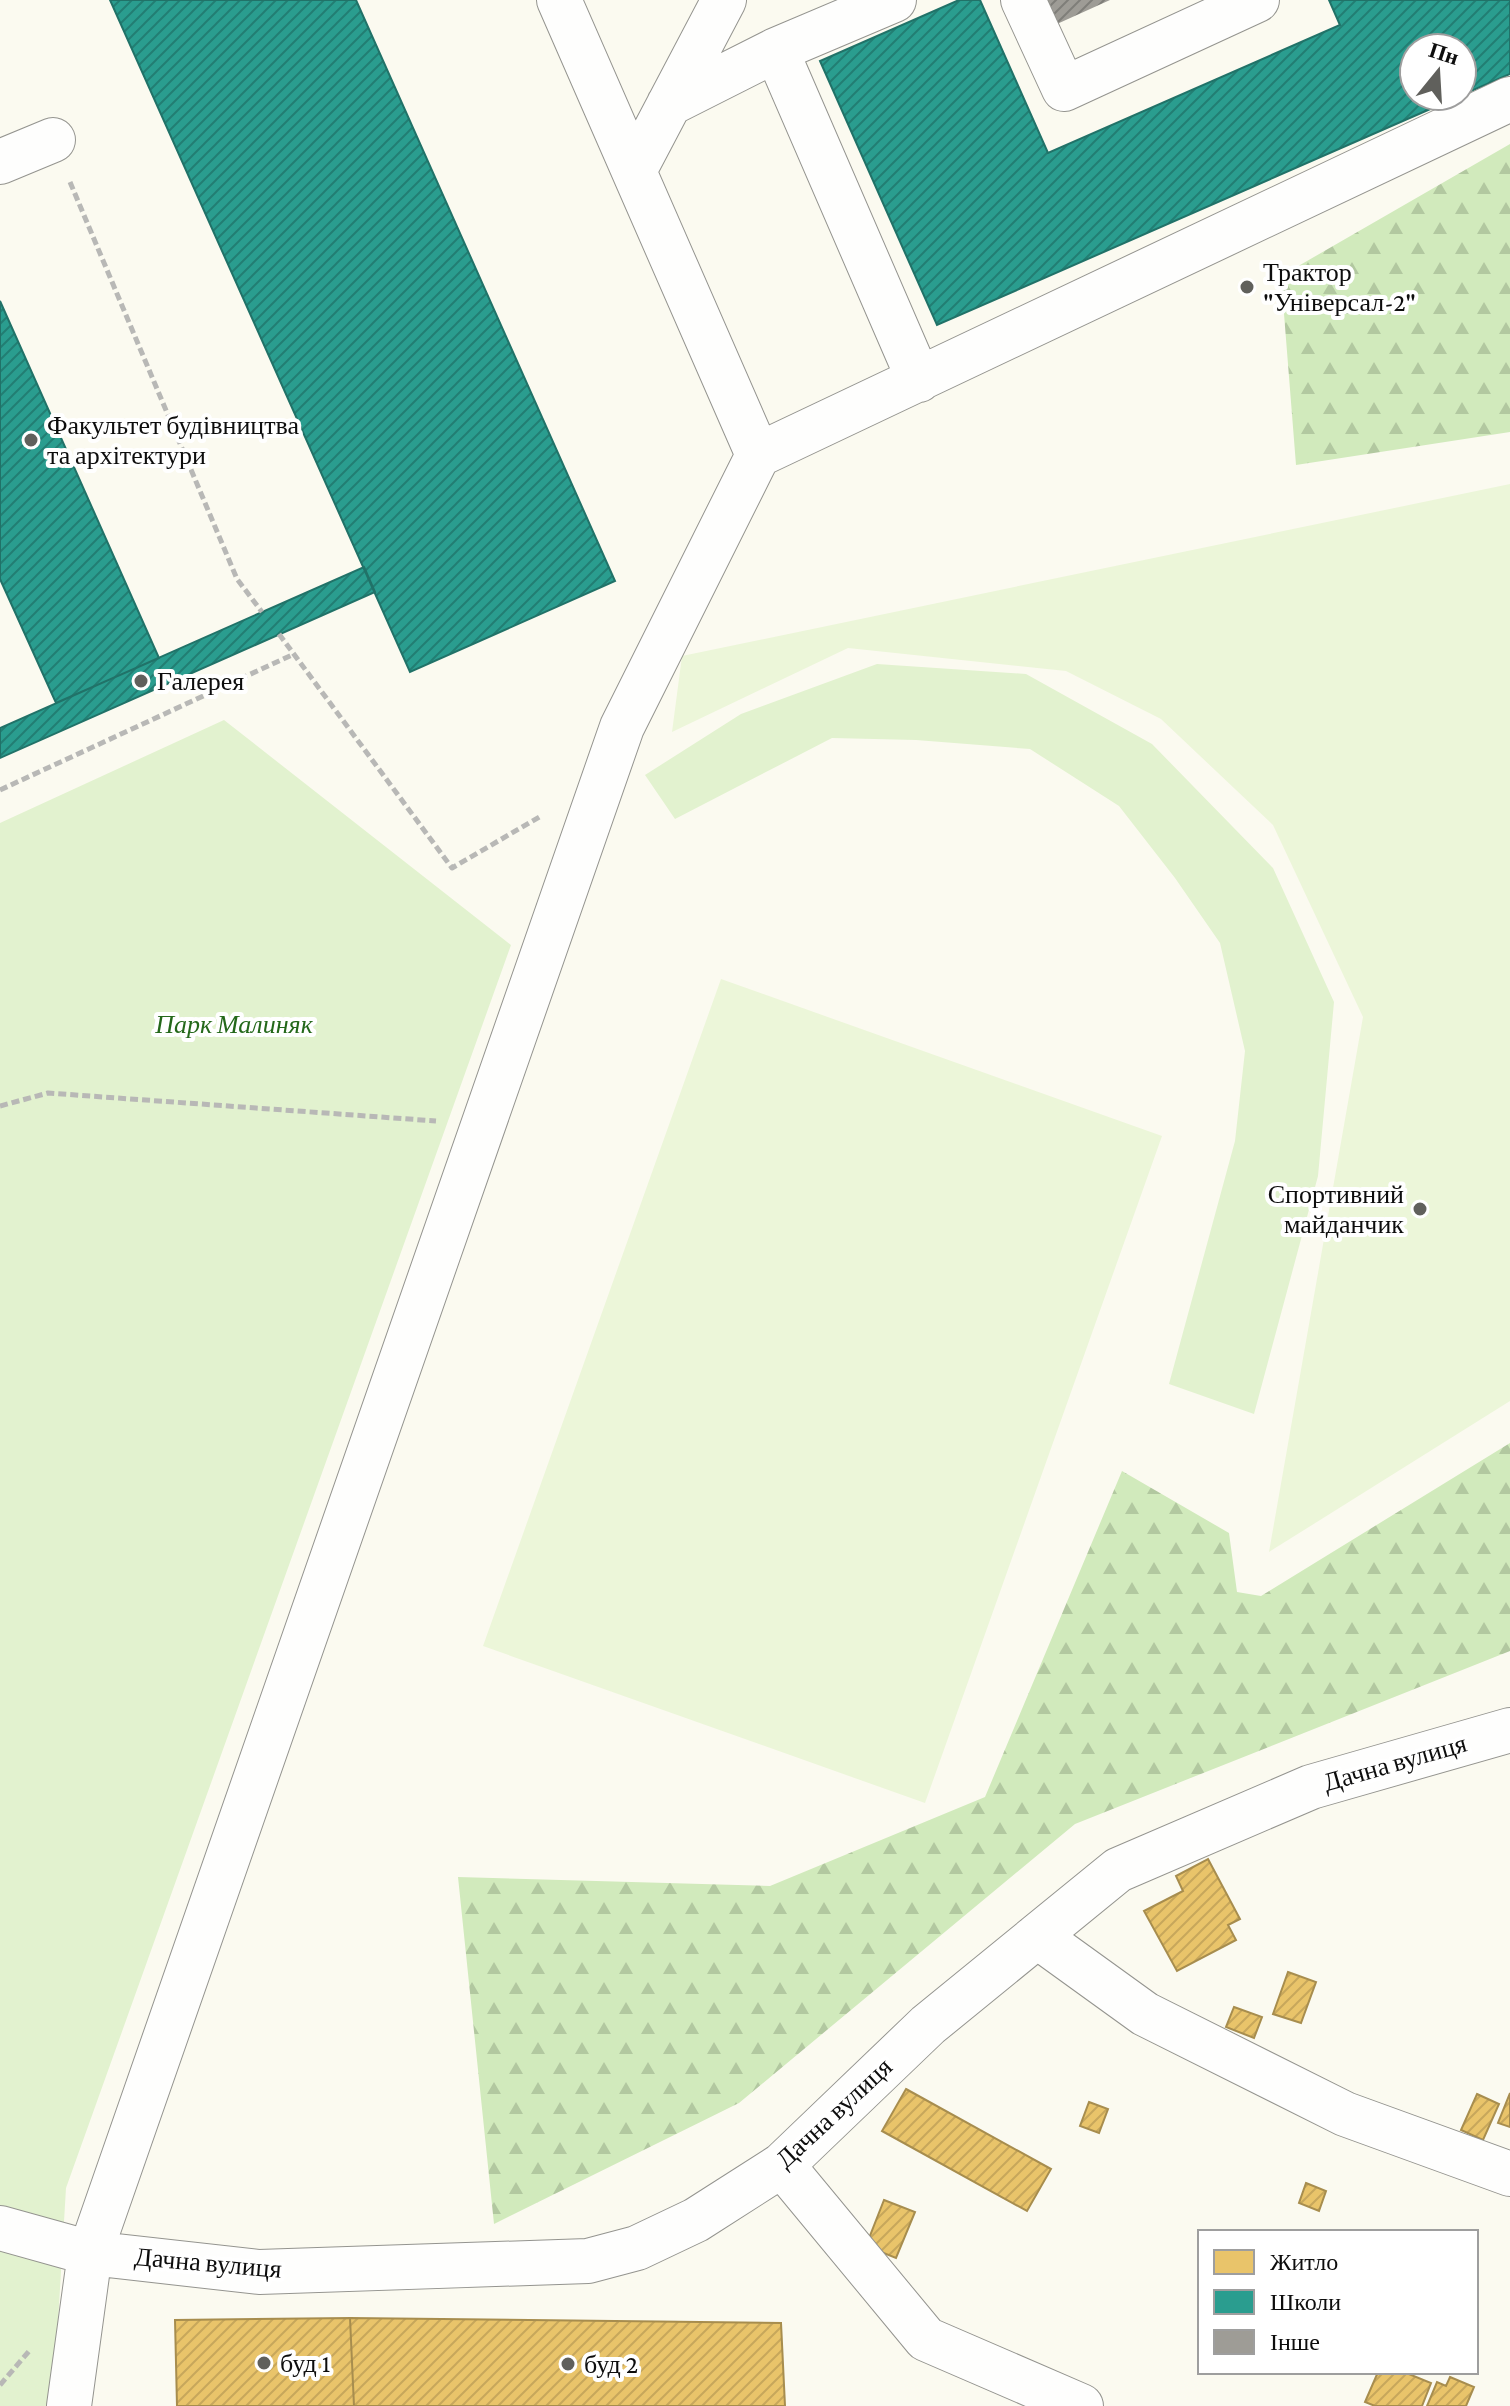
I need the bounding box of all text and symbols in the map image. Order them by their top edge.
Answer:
north arrow [1398,32,1478,112]
text: Пн [1426,37,1462,70]
place label: Трактор "Універсал-2" [1263,258,1416,317]
marker: Трактор "Універсал-2" [1238,278,1256,296]
place label: Факультет будівництва та архітектури [47,411,300,470]
marker: Факультет будівництва та архітектури [22,431,40,449]
place label: Галерея [157,667,244,696]
marker: Галерея [132,672,150,690]
park label: Парк Малиняк [154,1010,314,1039]
place label: Спортивний майданчик [1268,1180,1404,1239]
marker: Спортивний майданчик [1411,1200,1429,1218]
street label: Дачна вулиця [1320,1729,1470,1797]
street label: Дачна вулиця [770,2052,898,2174]
legend [1198,2230,1478,2374]
street label: Дачна вулиця [133,2242,283,2284]
text: Житло [1270,2248,1338,2275]
text: Школи [1270,2288,1341,2315]
text: Інше [1270,2328,1320,2355]
place label: буд 1 [280,2349,330,2378]
place label: буд 2 [584,2350,638,2379]
marker: буд 1 [255,2354,273,2372]
marker: буд 2 [559,2355,577,2373]

